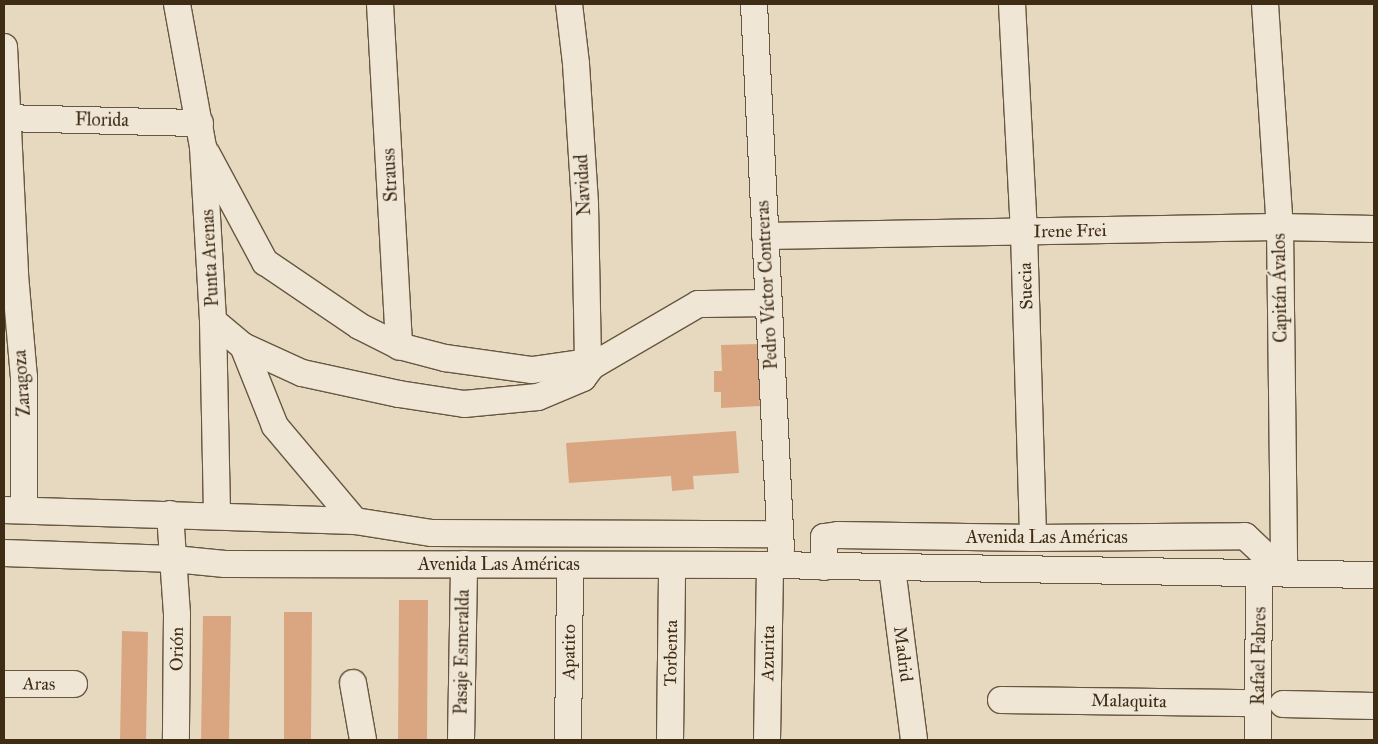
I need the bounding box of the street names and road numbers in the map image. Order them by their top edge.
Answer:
street label: Florida [75,109,129,131]
street label: Strauss [378,148,402,202]
street label: Navidad [571,154,595,216]
street label: Pedro Víctor Contreras [752,200,782,370]
street label: Punta Arenas [197,209,223,307]
street label: Irene Frei [1033,220,1107,242]
street label: Capitán Ávalos [1268,233,1292,343]
street label: Suecia [1014,262,1038,310]
street label: Zaragoza [9,349,35,417]
street label: Avenida Las Américas [966,526,1128,548]
street label: Avenida Las Américas [418,553,580,575]
street label: Pasaje Esmeralda [450,589,474,715]
street label: Rafael Fabres [1247,607,1271,705]
street label: Torbenta [660,620,682,686]
street label: Apatito [558,624,580,680]
street label: Azurita [757,625,779,681]
street label: Madrid [889,625,917,683]
street label: Orión [166,627,188,671]
street label: Aras [22,673,56,695]
street label: Malaquita [1091,690,1167,712]

